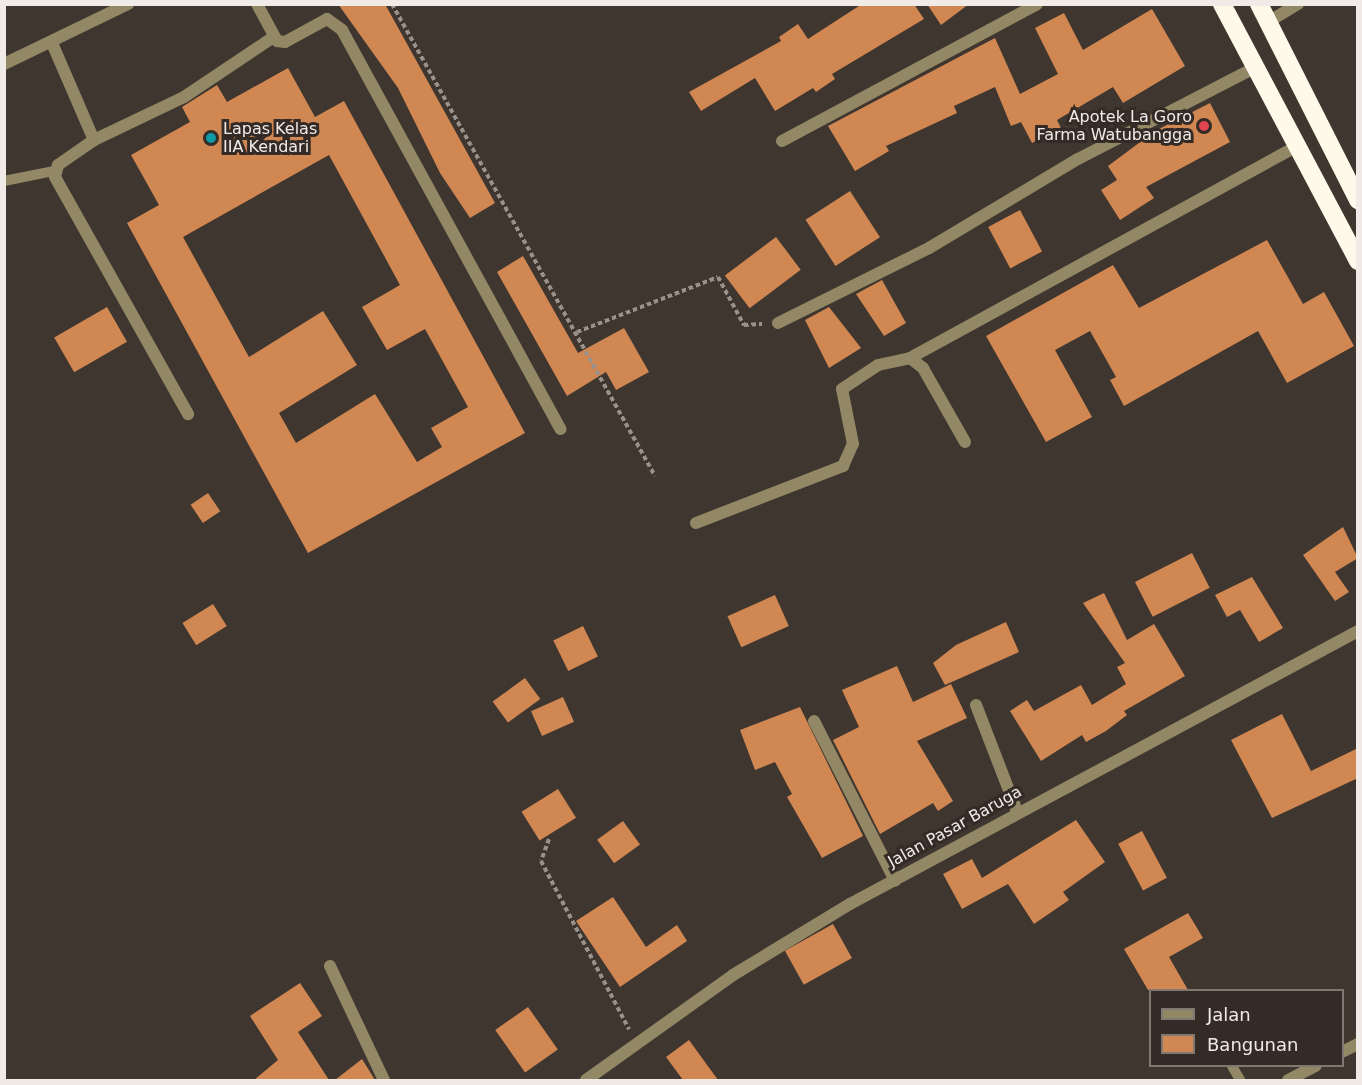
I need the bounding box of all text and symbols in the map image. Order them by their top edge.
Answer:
place label: Apotek La Goro Farma Watubangga [1036,107,1192,145]
place label: Lapas Kelas IIA Kendari [223,119,317,157]
marker: Apotek La Goro Farma Watubangga [1197,119,1211,133]
marker: Lapas Kelas IIA Kendari [204,131,218,145]
street label: Jalan Pasar Baruga [885,782,1025,872]
legend [1149,989,1344,1067]
text: Jalan [1207,1004,1251,1025]
text: Bangunan [1207,1034,1298,1055]

